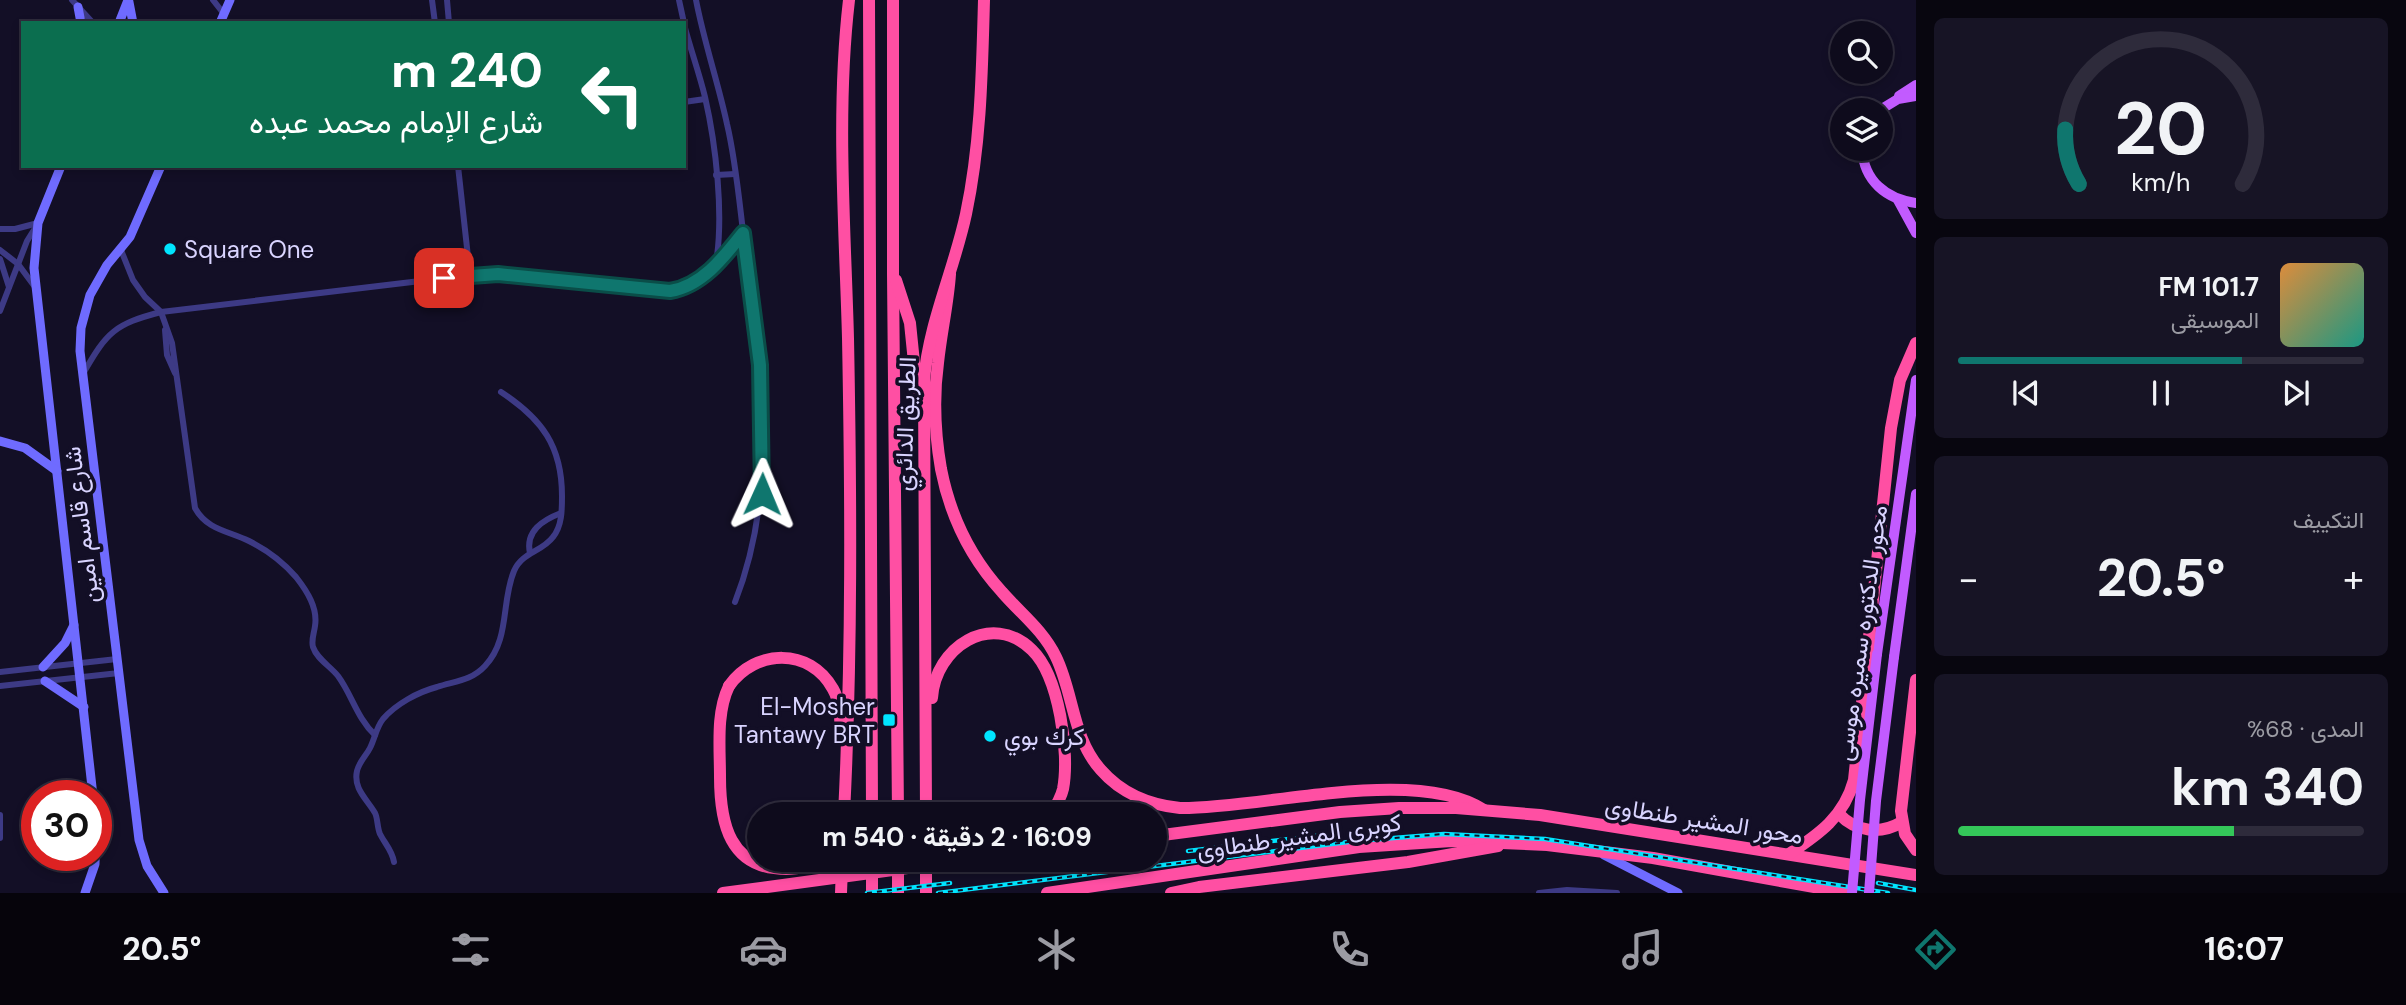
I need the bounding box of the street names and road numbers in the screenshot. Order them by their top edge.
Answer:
street label: الطريق الدائري [887,356,927,492]
street label: شارع قاسم امين [56,445,107,605]
street label: محور الدكتوره سميره موسى [1828,503,1894,763]
street label: محور المشير طنطاوى [1603,789,1805,851]
street label: كوبرى المشير طنطاوى [1195,806,1403,866]

